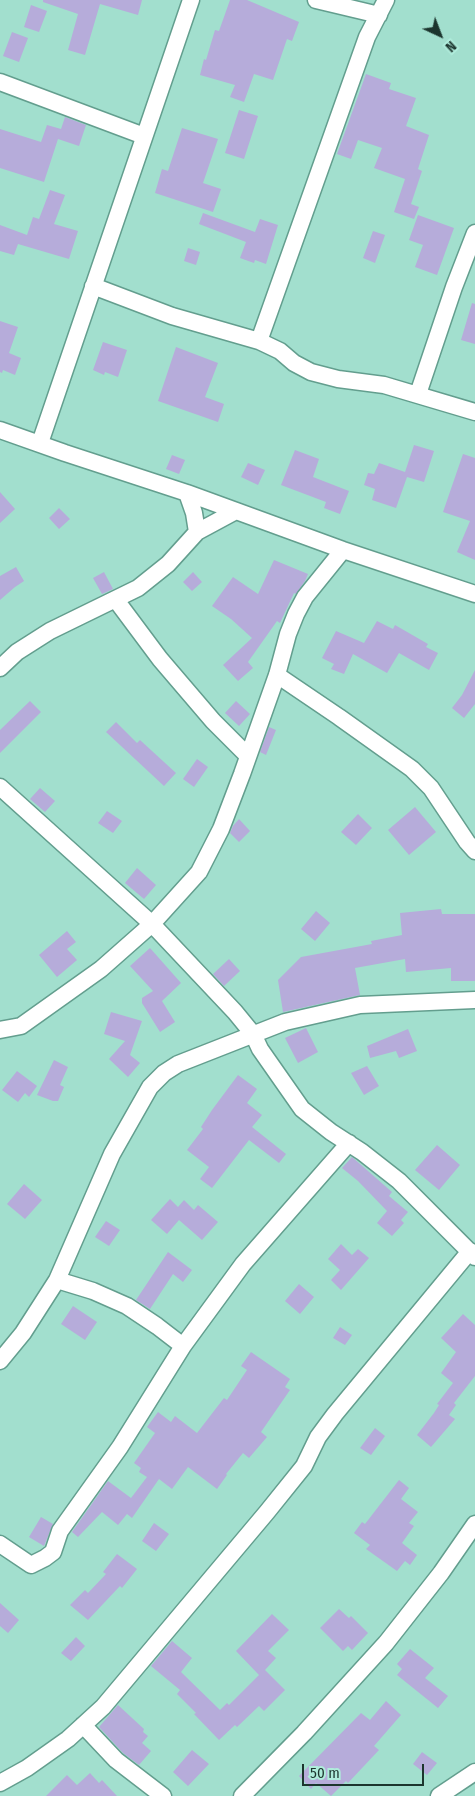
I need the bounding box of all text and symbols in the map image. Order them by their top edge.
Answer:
north arrow [415,10,465,60]
text: N [442,37,459,55]
scale bar [305,1754,428,1786]
text: 50 m [310,1764,340,1782]

